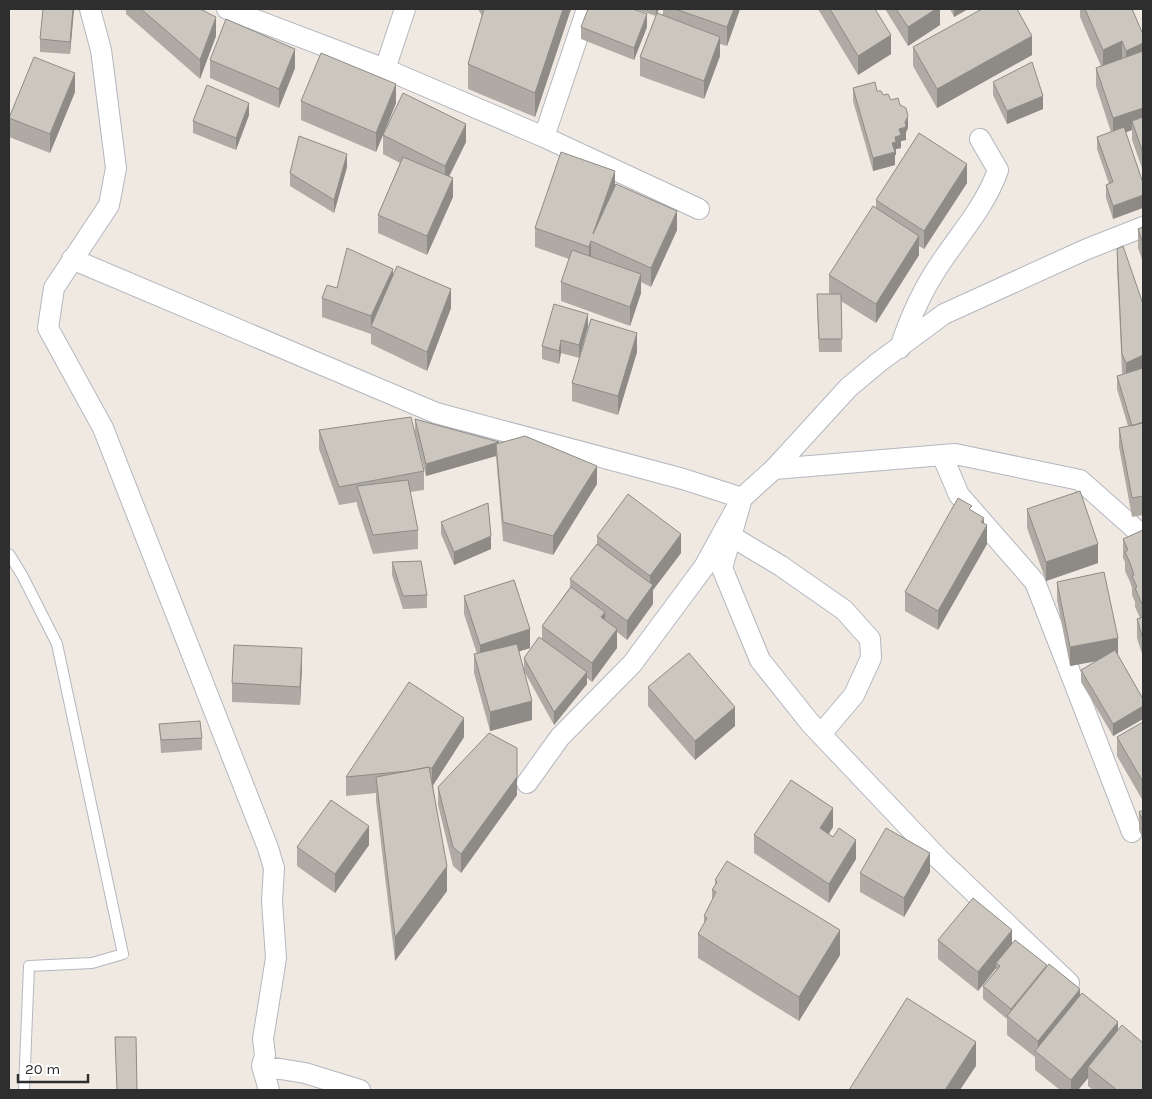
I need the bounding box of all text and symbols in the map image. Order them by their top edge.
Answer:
scale bar [18,1052,88,1084]
text: 20 m [25,1060,60,1078]

